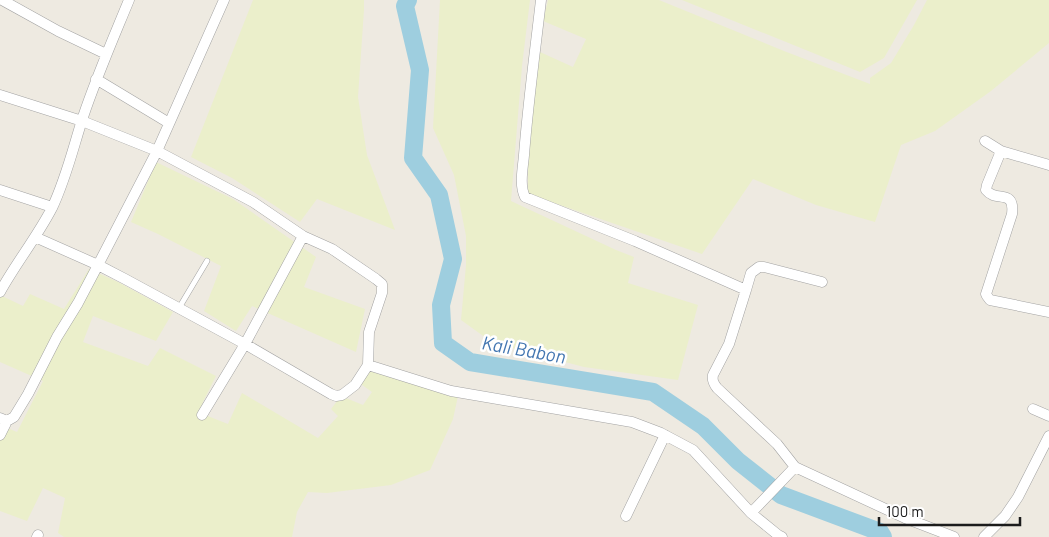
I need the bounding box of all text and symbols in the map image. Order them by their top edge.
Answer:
water label: Kali Babon [480,330,568,368]
scale bar [879,494,1020,526]
text: 100 m [886,502,924,520]

